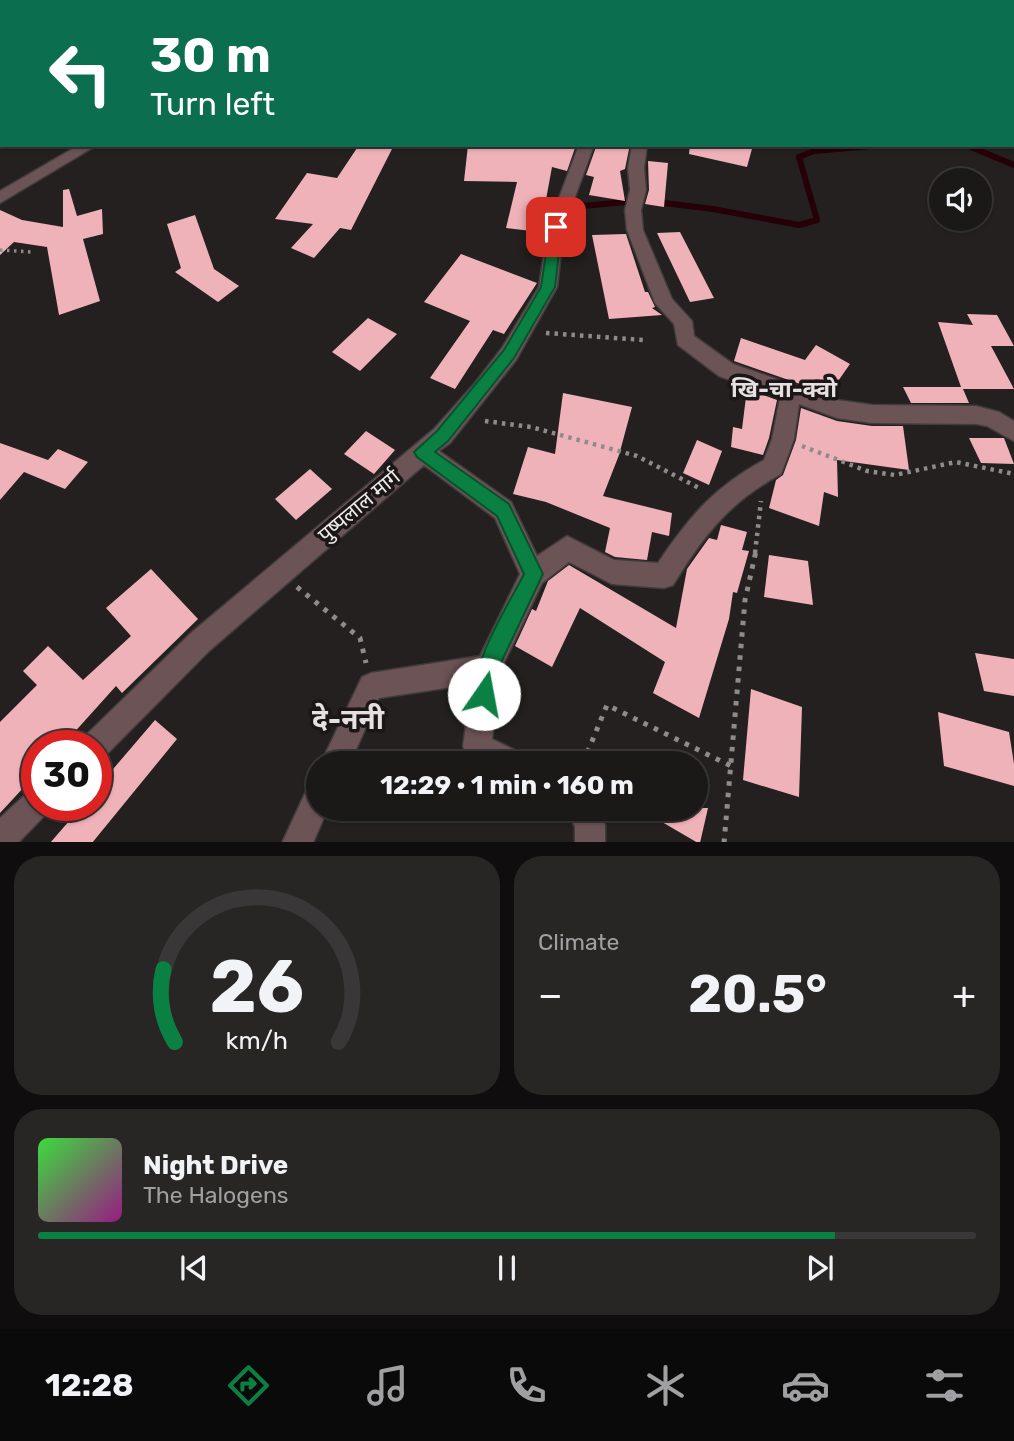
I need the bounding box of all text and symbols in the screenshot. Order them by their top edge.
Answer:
text: 30 m [150,26,271,84]
icon: left [35,28,126,119]
text: Turn left [150,85,275,123]
map controls [929,168,992,231]
button: sound [929,168,992,231]
pin [526,197,586,257]
icon: arrive [537,208,575,246]
district label: खि-चा-क्वो [731,375,838,403]
street label: पुष्पलाल मार्ग [313,463,406,548]
position arrow [447,657,521,731]
district label: दे-ननी [312,702,385,736]
speed limit sign: 30 [21,730,112,821]
text: 12:29 · 1 min · 160 m [380,770,634,801]
text: Climate [538,928,619,956]
text: 26 [210,944,304,1030]
text: 20.5° [688,963,827,1025]
text: − [538,972,563,1018]
text: + [952,972,976,1018]
text: km/h [226,1025,288,1054]
text: Night Drive [143,1150,288,1181]
text: The Halogens [143,1181,289,1209]
icon: previous [175,1249,213,1287]
icon: pause [488,1249,526,1287]
icon: next [801,1249,839,1287]
icon: directions [224,1361,273,1410]
icon: music [363,1361,412,1410]
icon: phone [502,1361,551,1410]
icon: climate [641,1361,690,1410]
icon: car [781,1361,830,1410]
icon: filters [920,1361,969,1410]
text: 12:28 [45,1366,134,1404]

